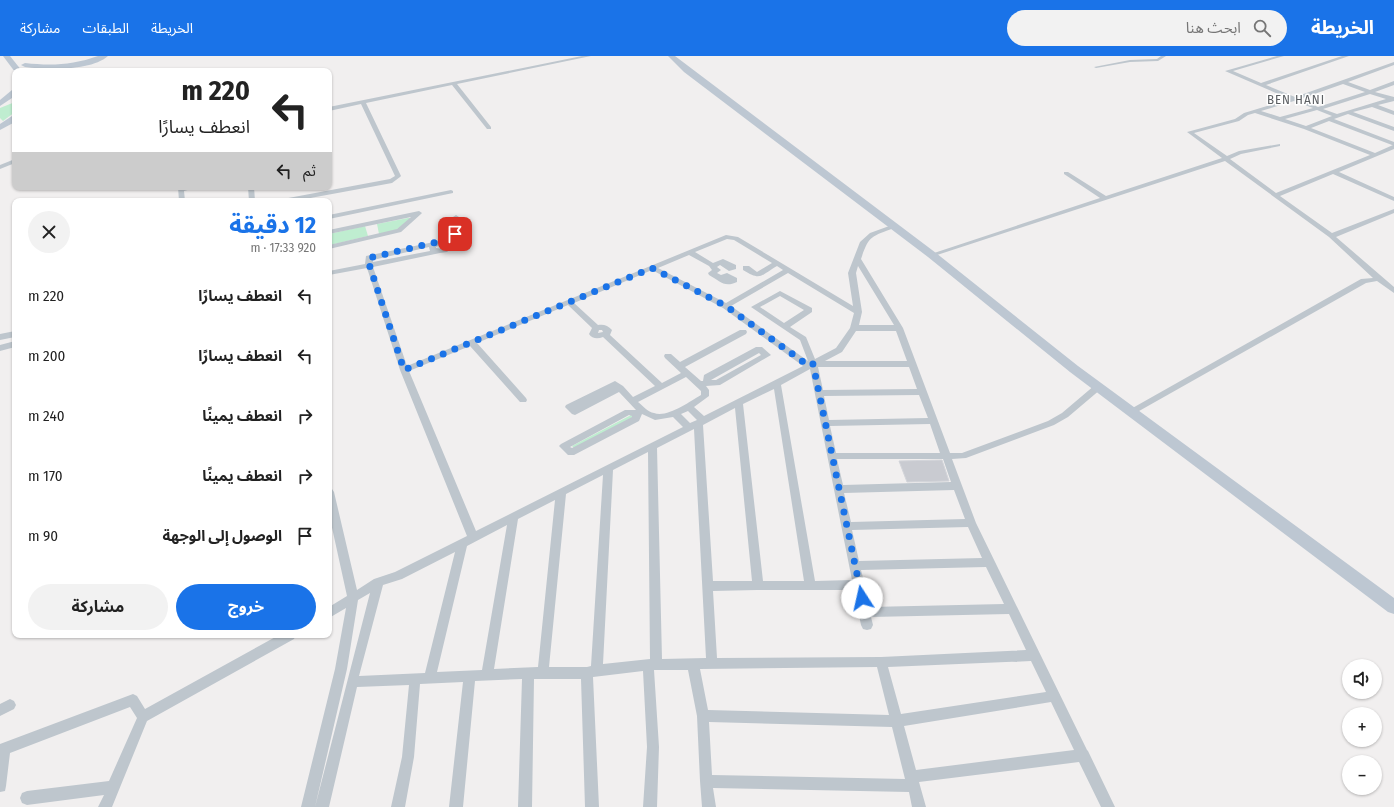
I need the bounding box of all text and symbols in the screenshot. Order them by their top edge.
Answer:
search box [1007,10,1287,46]
text: الخريطة [1311,16,1374,39]
icon: search [1251,17,1273,39]
text: ابحث هنا [1186,19,1241,37]
text: مشاركة [20,20,60,37]
text: الطبقات [82,20,129,37]
text: الخريطة [151,20,193,37]
text: 220 m [182,74,250,107]
icon: left [264,84,316,136]
district label: BEN HANI [1267,92,1325,107]
text: انعطف يسارًا [158,116,250,138]
icon: left [273,160,295,182]
text: ثم [303,162,316,180]
button: close [28,211,70,253]
text: 12 دقيقة [229,211,316,239]
pin [438,217,472,251]
icon: arrive [444,223,466,245]
text: 920 m · 17:33 [251,240,316,255]
icon: left [294,285,316,307]
text: 220 m [28,287,64,305]
text: انعطف يسارًا [198,287,282,305]
icon: left [294,345,316,367]
text: 200 m [28,347,65,365]
text: انعطف يسارًا [198,347,282,365]
icon: right [294,405,316,427]
text: 240 m [28,407,64,425]
text: انعطف يمينًا [202,407,282,425]
icon: right [294,465,316,487]
text: 170 m [28,467,63,485]
text: انعطف يمينًا [202,467,282,485]
icon: arrive [294,525,316,547]
text: 90 m [28,527,58,545]
text: الوصول إلى الوجهة [162,527,282,545]
position arrow [841,577,883,619]
button: مشاركة [28,584,168,630]
button: خروج [176,584,316,630]
map controls [1342,659,1382,795]
button: sound [1342,659,1382,699]
button: + [1342,707,1382,747]
button: − [1342,755,1382,795]

